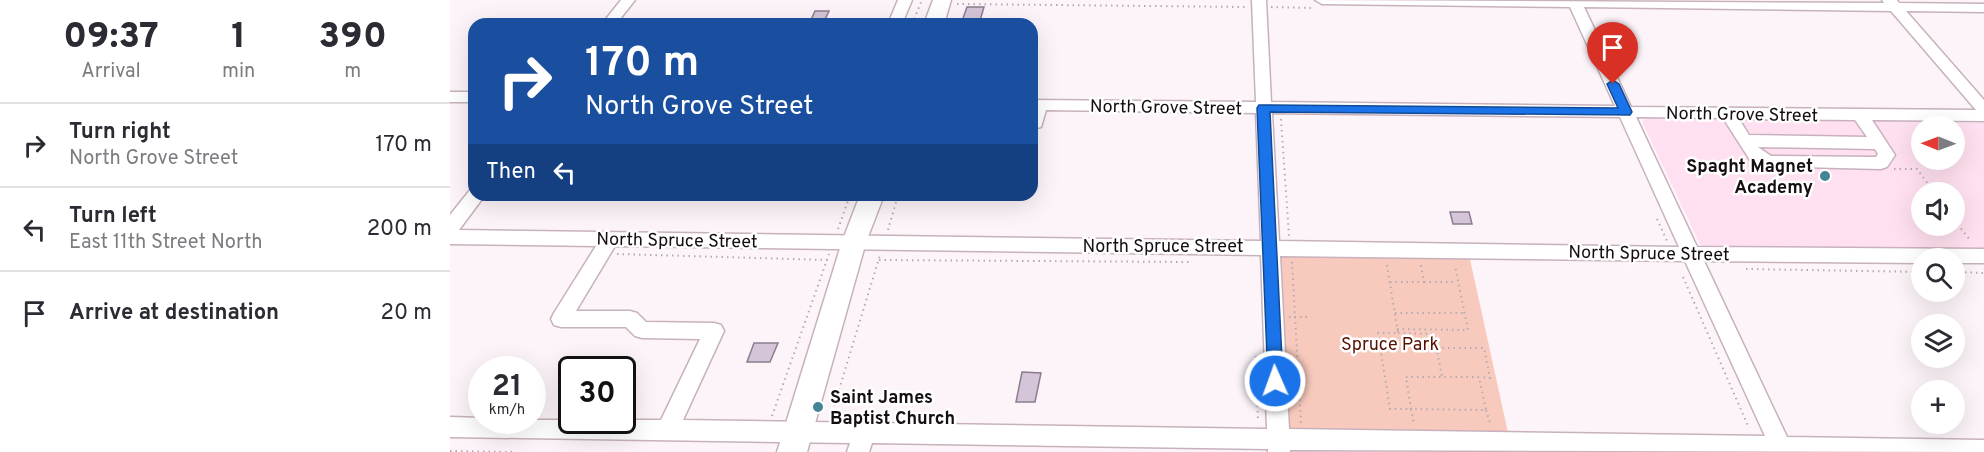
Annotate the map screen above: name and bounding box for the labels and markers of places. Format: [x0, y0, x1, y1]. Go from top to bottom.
pin [1587, 22, 1638, 84]
place label: Spaght Magnet Academy [1686, 156, 1813, 200]
marker: Spaght Magnet Academy [1818, 169, 1832, 183]
place label: Saint James Baptist Church [830, 387, 955, 431]
marker: Saint James Baptist Church [811, 400, 825, 414]

